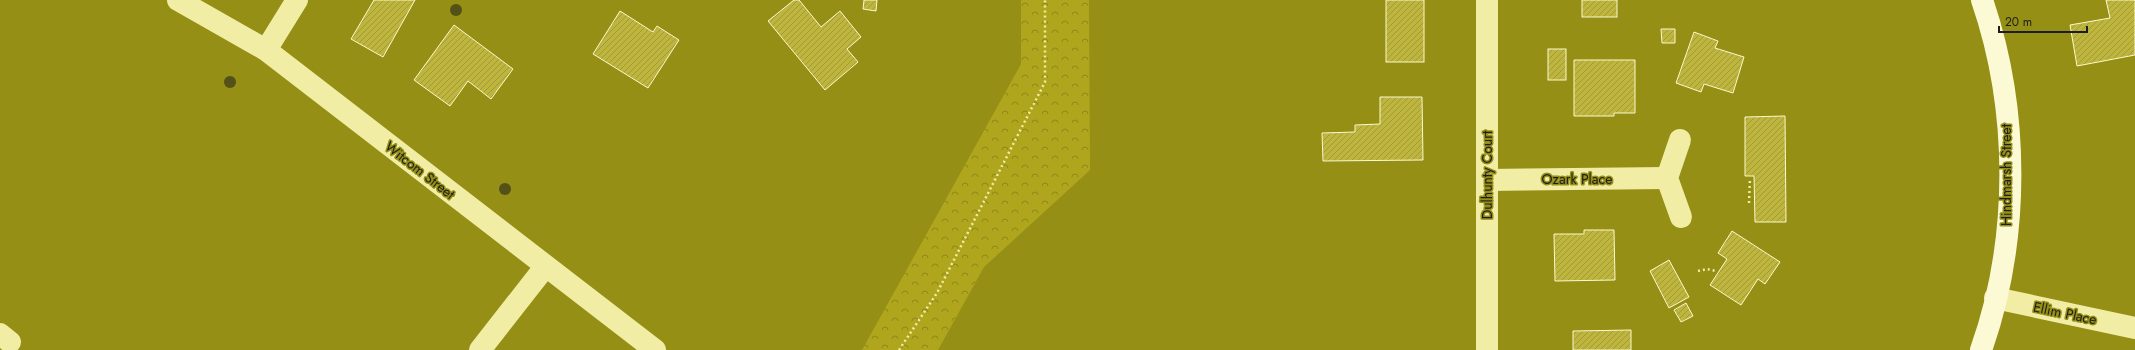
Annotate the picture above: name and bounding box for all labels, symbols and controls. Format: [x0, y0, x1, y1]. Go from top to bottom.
scale bar [1999, 8, 2087, 34]
text: 20 m [2005, 13, 2032, 31]
street label: Hindmarsh Street [1996, 123, 2016, 226]
street label: Dulhunty Court [1477, 130, 1497, 219]
street label: Witcom Street [381, 136, 460, 204]
street label: Ozark Place [1542, 169, 1612, 189]
street label: Ellim Place [2031, 297, 2099, 329]

